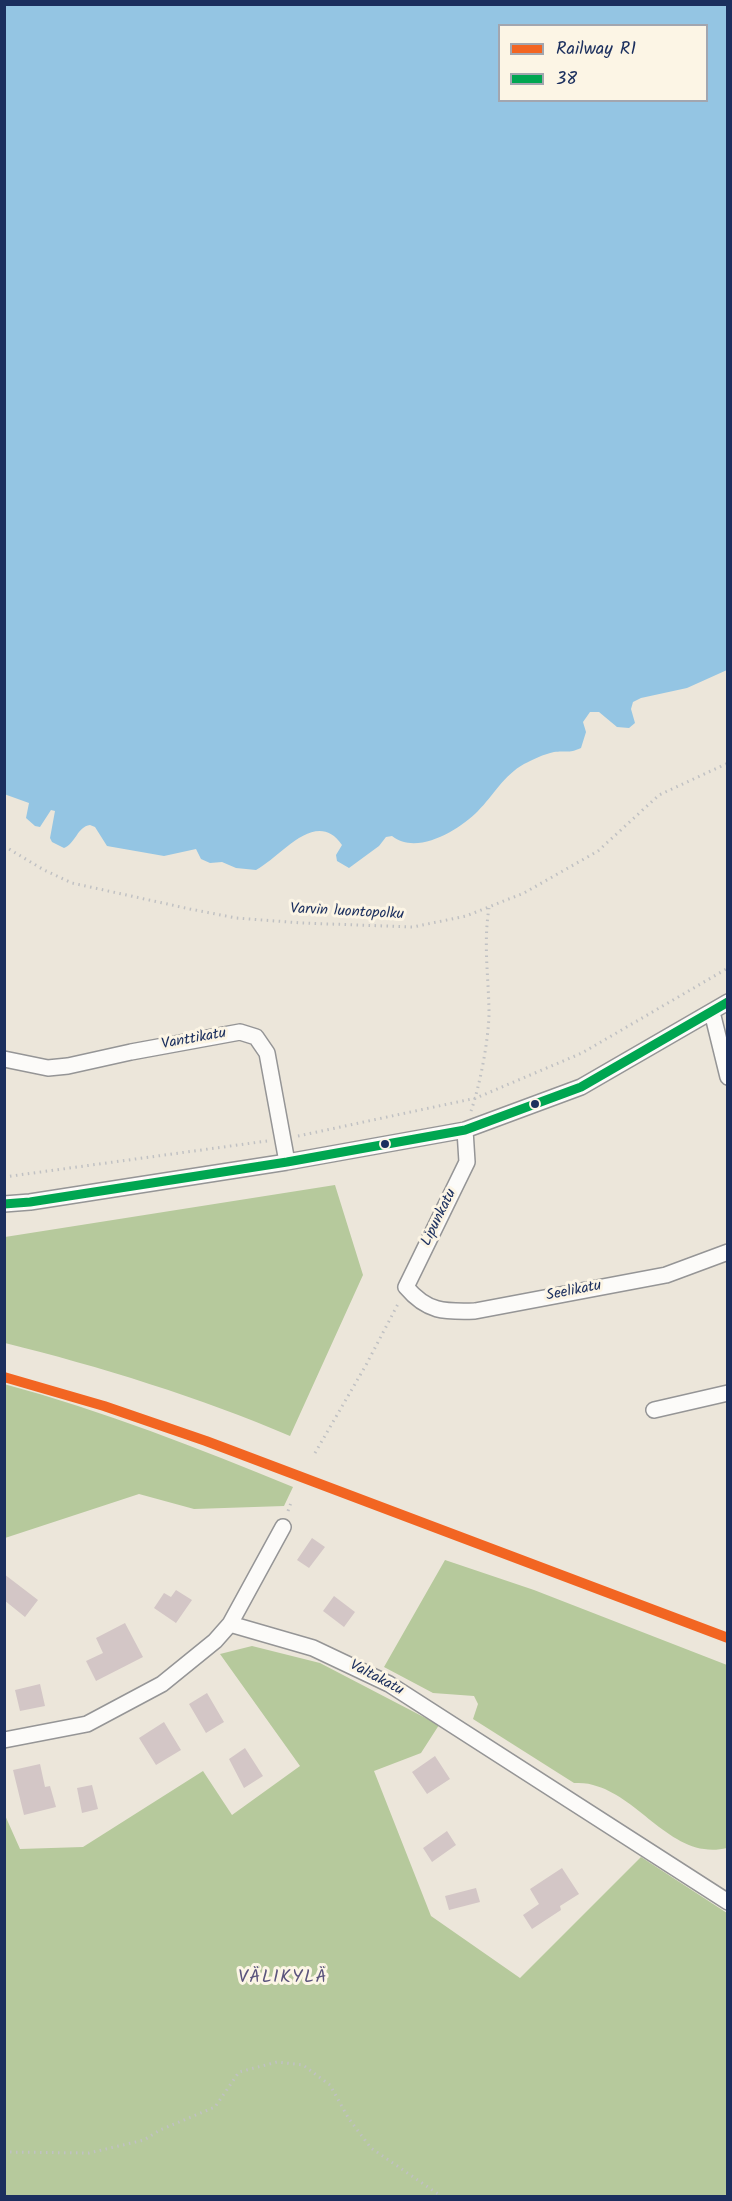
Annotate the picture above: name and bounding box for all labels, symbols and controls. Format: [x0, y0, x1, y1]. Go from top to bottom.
legend [498, 24, 708, 102]
text: Railway R1 [556, 35, 636, 64]
text: 38 [556, 65, 577, 94]
street label: Varvin luontopolku [290, 901, 404, 925]
street label: Vanttikatu [160, 1025, 228, 1055]
unlabelled marker [529, 1098, 541, 1110]
unlabelled marker [379, 1138, 391, 1150]
street label: Lipunkatu [418, 1187, 462, 1249]
street label: Seelikatu [545, 1278, 603, 1306]
street label: Valtakatu [346, 1657, 406, 1701]
district label: VÄLIKYLÄ [238, 1968, 328, 1990]

